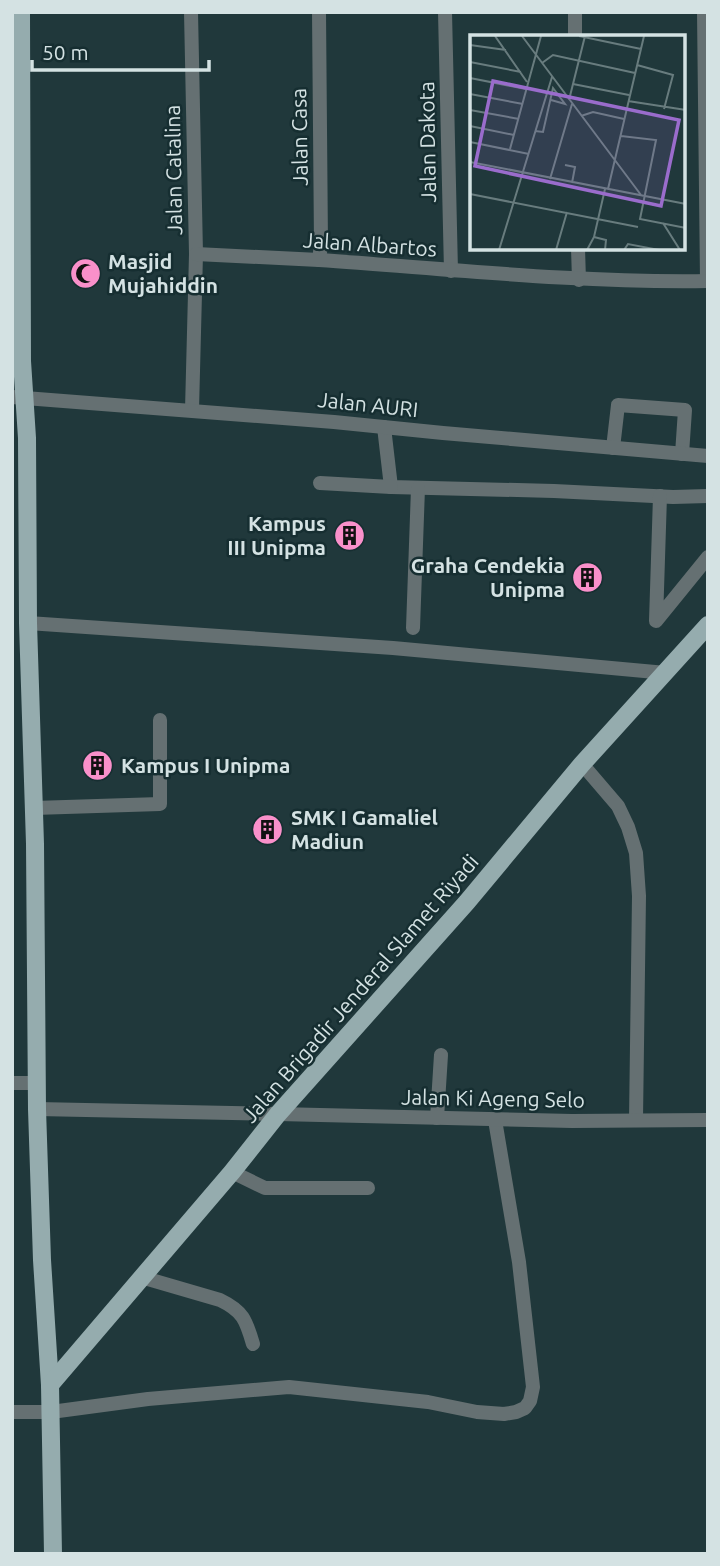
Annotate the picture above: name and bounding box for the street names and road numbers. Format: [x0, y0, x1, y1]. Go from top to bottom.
street label: Jalan Dakota [414, 81, 440, 203]
street label: Jalan Casa [286, 88, 312, 186]
street label: Jalan Catalina [160, 105, 186, 235]
street label: Jalan Albartos [302, 227, 438, 261]
street label: Jalan AURI [317, 387, 419, 421]
street label: Jalan Brigadir Jenderal Slamet Riyadi [237, 849, 483, 1127]
street label: Jalan Ki Ageng Selo [401, 1084, 585, 1112]

